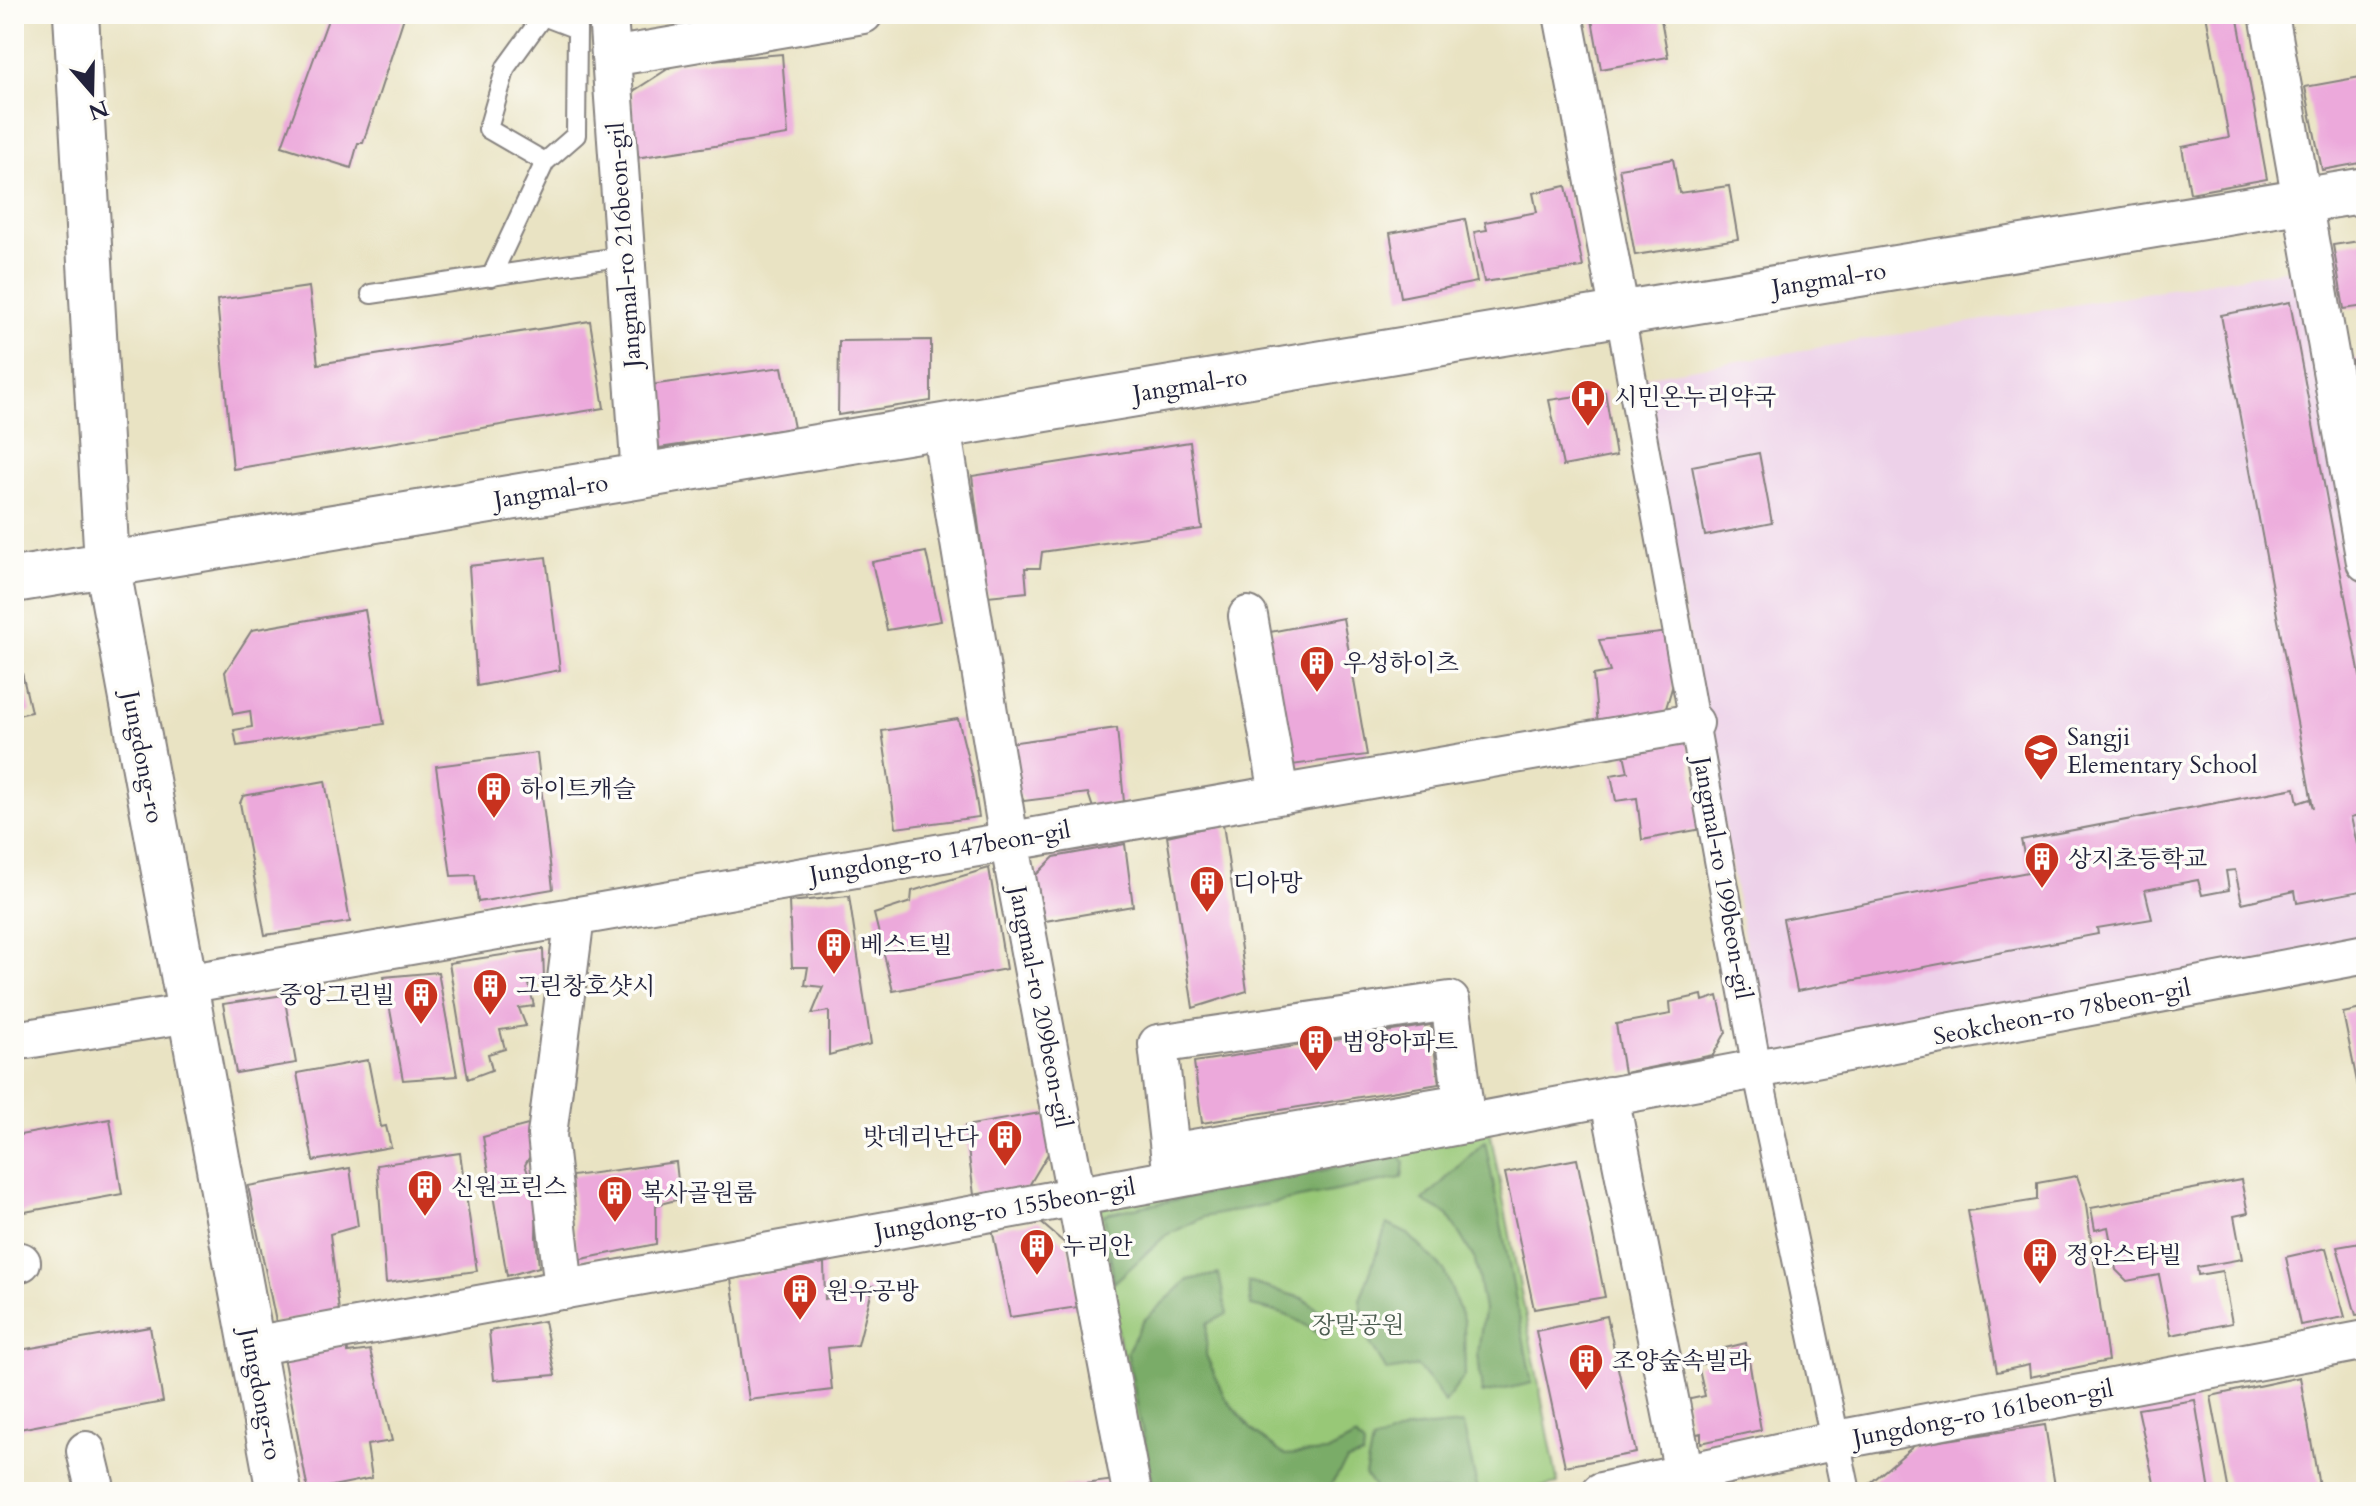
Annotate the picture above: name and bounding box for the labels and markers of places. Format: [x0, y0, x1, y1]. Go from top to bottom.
hospital icon: 시민온누리약국 [1569, 378, 1607, 428]
place label: 시민온누리약국 [1614, 381, 1776, 414]
building icon: 우성하이츠 [1298, 644, 1336, 694]
place label: 우성하이츠 [1343, 647, 1459, 680]
place label: Sangji Elementary School [2067, 721, 2258, 782]
school or university icon: Sangji Elementary School [2022, 732, 2060, 782]
building icon: 하이트캐슬 [475, 770, 513, 820]
place label: 하이트캐슬 [520, 773, 636, 806]
building icon: 상지초등학교 [2023, 840, 2061, 890]
place label: 상지초등학교 [2068, 843, 2207, 876]
building icon: 디아망 [1188, 864, 1226, 914]
place label: 디아망 [1233, 867, 1303, 900]
building icon: 베스트빌 [815, 926, 853, 976]
place label: 베스트빌 [860, 929, 953, 962]
building icon: 그린창호샷시 [471, 967, 509, 1017]
place label: 그린창호샷시 [516, 970, 655, 1003]
building icon: 중앙그린빌 [402, 976, 440, 1026]
place label: 중앙그린빌 [279, 979, 395, 1012]
building icon: 범양아파트 [1297, 1023, 1335, 1073]
place label: 범양아파트 [1342, 1026, 1458, 1059]
building icon: 밧데리난다 [986, 1118, 1024, 1168]
place label: 밧데리난다 [863, 1121, 980, 1154]
building icon: 신원프린스 [406, 1168, 444, 1218]
place label: 신원프린스 [451, 1171, 567, 1204]
building icon: 복사골원룸 [596, 1174, 634, 1224]
place label: 복사골원룸 [641, 1177, 757, 1210]
building icon: 누리안 [1018, 1227, 1056, 1277]
place label: 누리안 [1063, 1230, 1133, 1263]
building icon: 정안스타빌 [2021, 1236, 2059, 1286]
place label: 정안스타빌 [2066, 1239, 2182, 1272]
building icon: 원우공방 [781, 1272, 819, 1322]
place label: 원우공방 [826, 1275, 920, 1308]
building icon: 조양숲속빌라 [1567, 1342, 1605, 1392]
place label: 조양숲속빌라 [1612, 1345, 1752, 1378]

